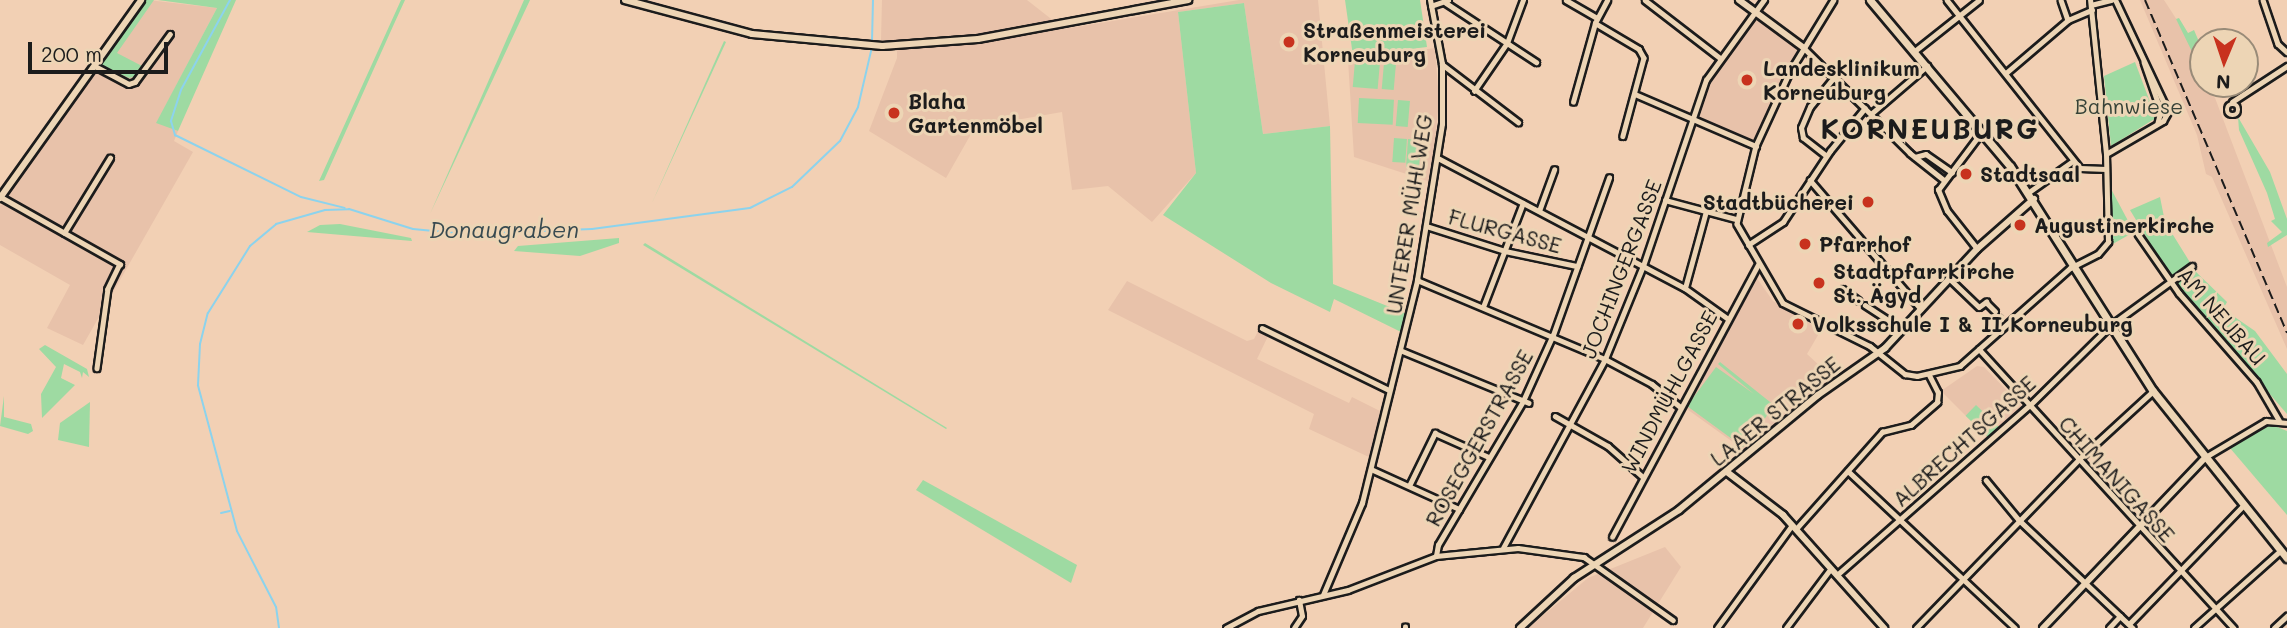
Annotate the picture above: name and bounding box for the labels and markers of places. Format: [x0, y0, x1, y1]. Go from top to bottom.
place label: Straßenmeisterei Korneuburg [1303, 17, 1486, 67]
marker: Straßenmeisterei Korneuburg [1281, 34, 1297, 50]
place label: Landesklinikum Korneuburg [1763, 55, 1920, 105]
marker: Landesklinikum Korneuburg [1737, 70, 1757, 90]
place label: Blaha Gartenmöbel [908, 88, 1043, 138]
marker: Blaha Gartenmöbel [886, 105, 902, 121]
place label: Stadtsaal [1980, 161, 2080, 187]
marker: Stadtsaal [1958, 166, 1974, 182]
place label: Stadtbücherei [1703, 189, 1854, 215]
marker: Stadtbücherei [1860, 194, 1876, 210]
place label: Augustinerkirche [2034, 212, 2214, 238]
marker: Augustinerkirche [2012, 217, 2028, 233]
place label: Pfarrhof [1819, 231, 1911, 257]
marker: Pfarrhof [1797, 236, 1813, 252]
place label: Stadtpfarrkirche St. Ägyd [1833, 258, 2015, 308]
marker: Stadtpfarrkirche St. Ägyd [1811, 275, 1827, 291]
place label: Volksschule I & II Korneuburg [1812, 311, 2133, 337]
marker: Volksschule I & II Korneuburg [1790, 316, 1806, 332]

